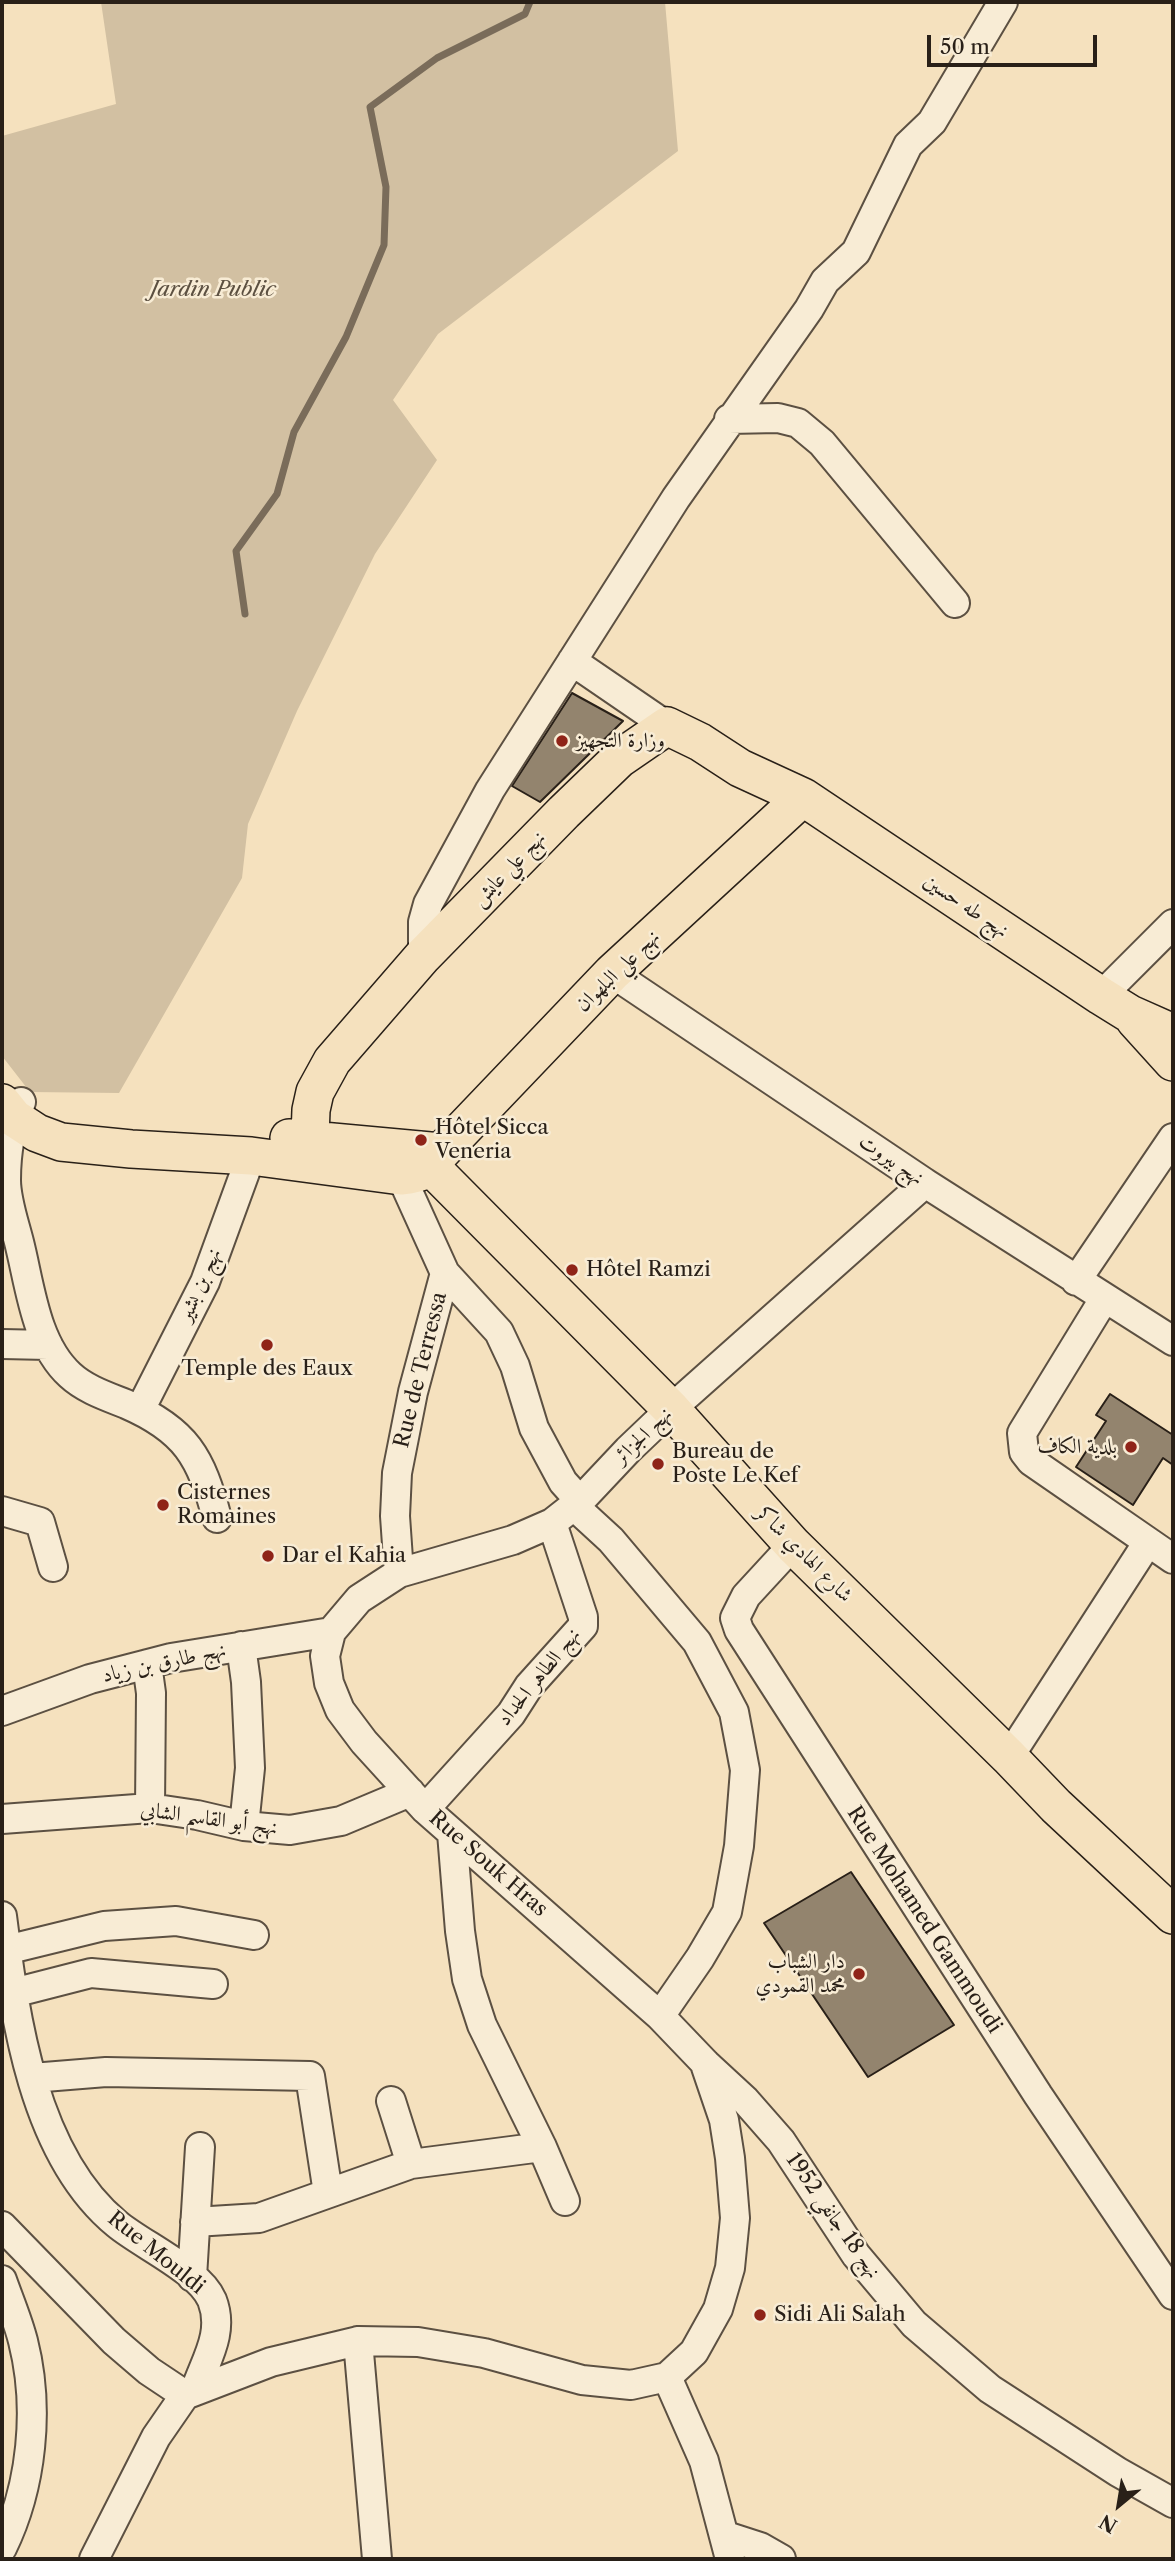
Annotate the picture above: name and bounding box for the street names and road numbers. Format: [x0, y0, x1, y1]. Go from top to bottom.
street label: نهج علي عايش [467, 826, 551, 912]
street label: نهج طه حسين [919, 868, 1013, 944]
street label: نهج علي البلهوان [571, 925, 665, 1017]
street label: نهج بيروت [853, 1129, 929, 1191]
street label: نهج بن بشير [173, 1244, 227, 1326]
street label: Rue de Terressa [389, 1289, 453, 1451]
street label: نهج الجزائر [608, 1402, 678, 1470]
street label: شارع الهادي شاكر [750, 1500, 858, 1608]
street label: نهج الطاهر الحداد [492, 1623, 586, 1731]
street label: نهج طارق بن زياد [100, 1638, 228, 1688]
street label: نهج أبو القاسم الشابي [139, 1797, 279, 1841]
street label: Rue Mohamed Gammoudi [841, 1802, 1007, 2038]
street label: Rue Souk Hras [424, 1806, 552, 1922]
street label: نهج 18 جانفي 1952 [780, 2148, 886, 2284]
street label: Rue Mouldi [102, 2206, 210, 2300]

